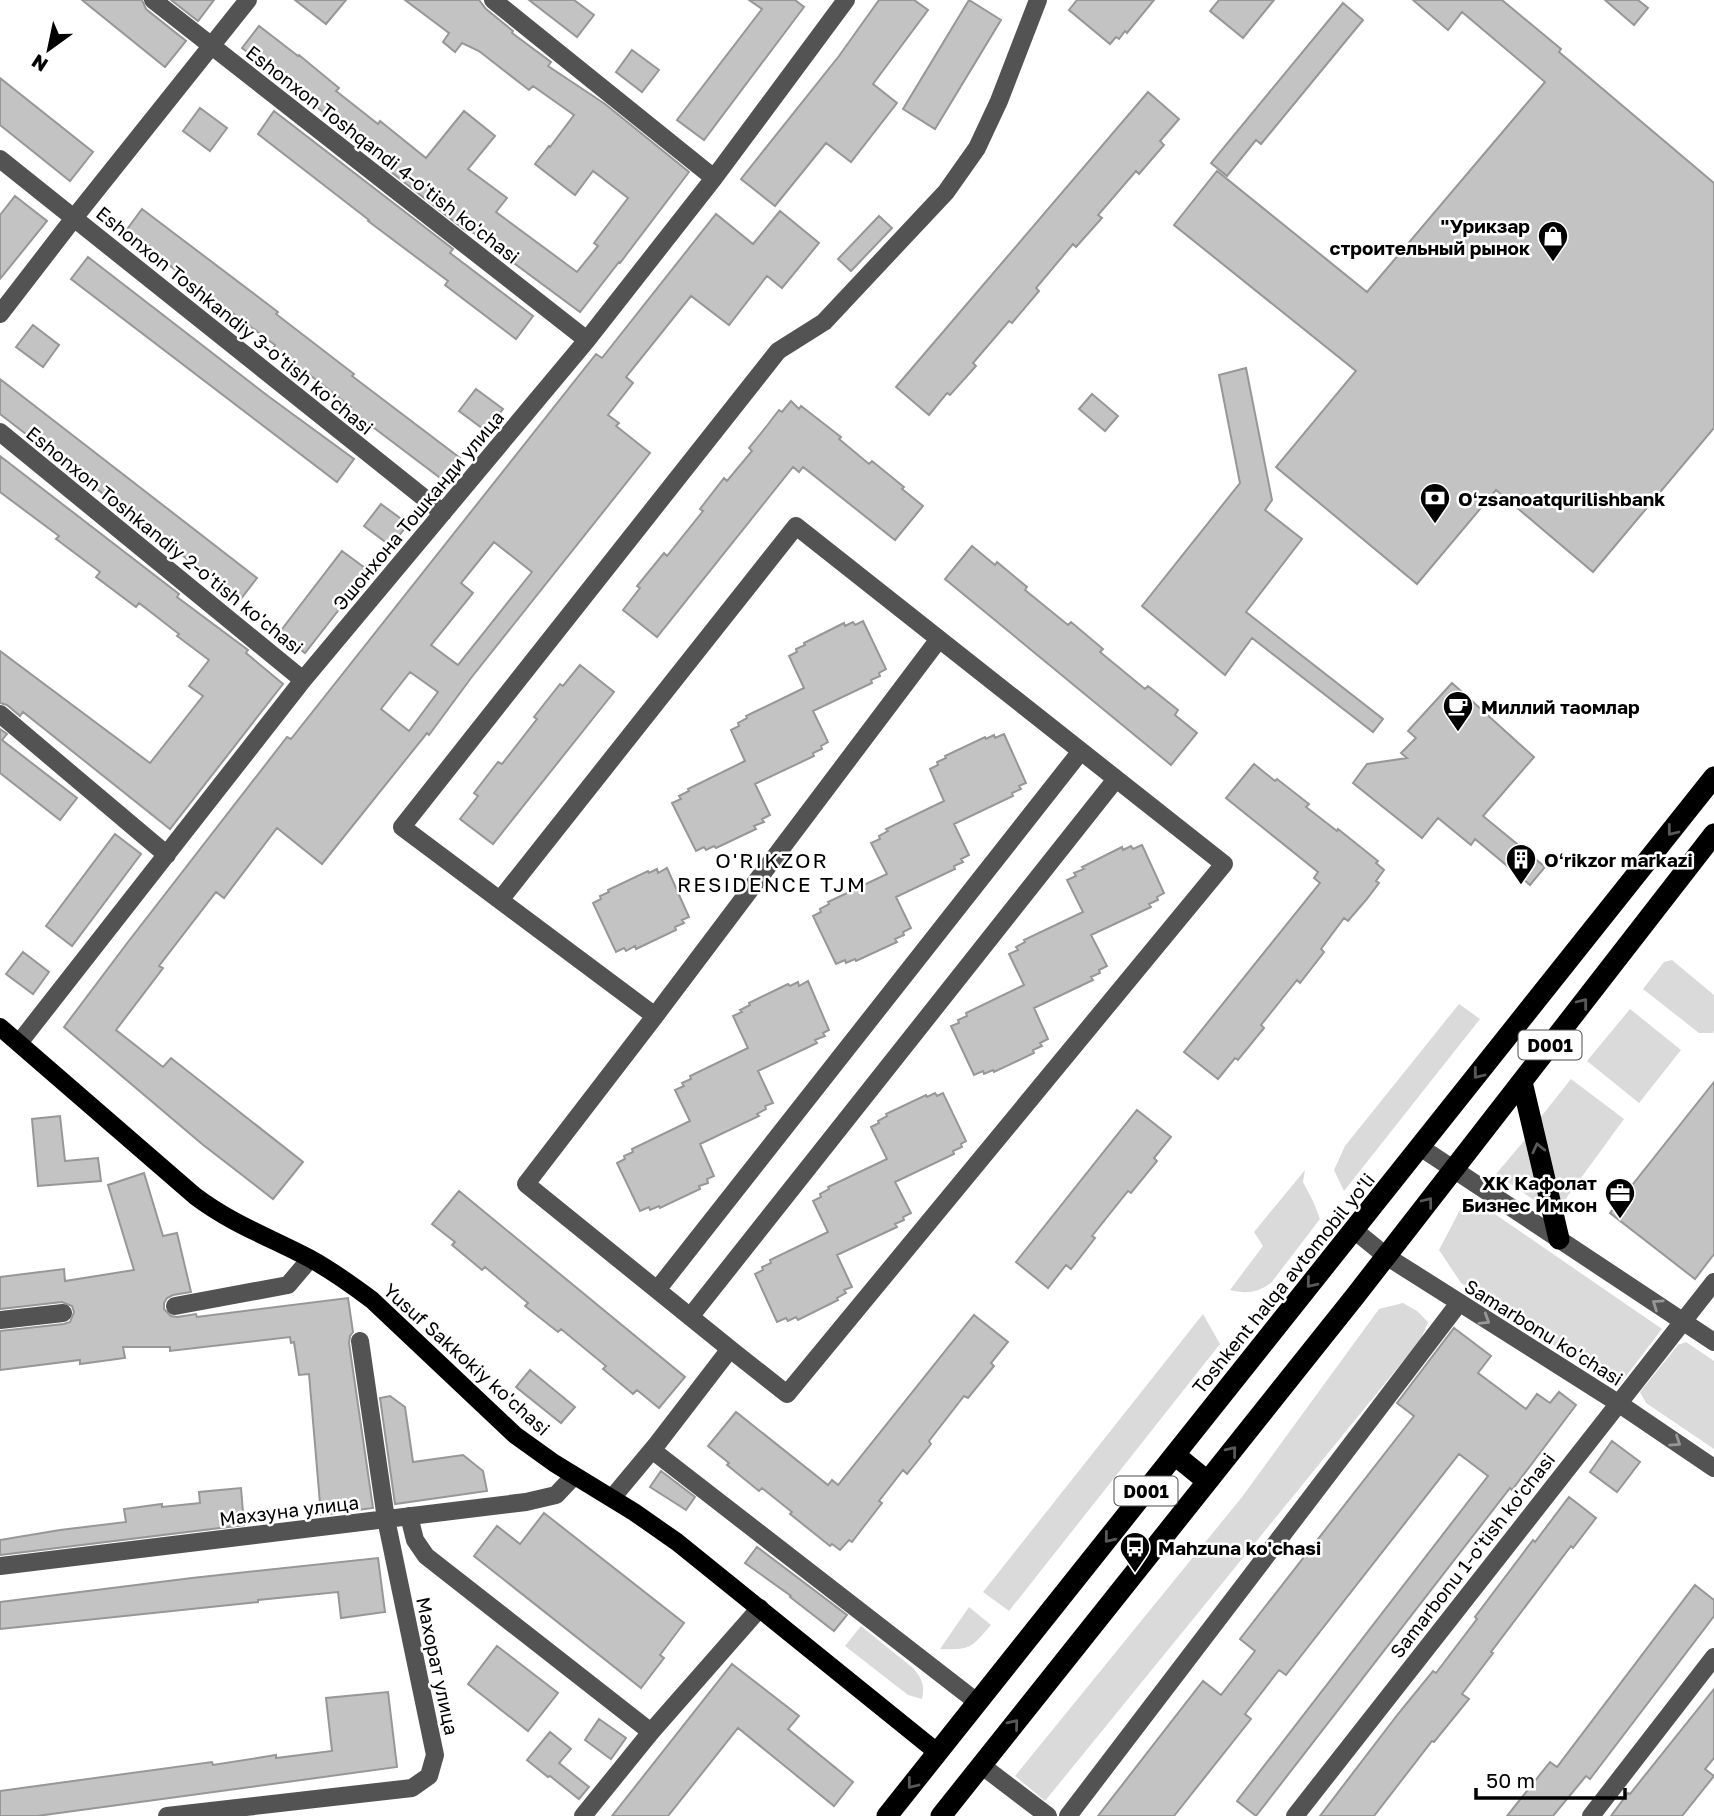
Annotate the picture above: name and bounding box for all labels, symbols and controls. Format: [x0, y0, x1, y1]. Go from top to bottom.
north arrow [14, 14, 84, 84]
street label: Eshonxon Toshqandi 4-o'tish ko'chasi [242, 40, 524, 268]
text: N [27, 50, 52, 77]
street label: Eshonxon Toshkandiy 3-o'tish ko'chasi [92, 201, 378, 439]
place label: "Урикзар строительный рынок [1330, 214, 1530, 259]
shop icon: "Урикзар строительный рынок [1536, 219, 1570, 263]
street label: Эшонхона Тошканди улица [328, 406, 508, 614]
street label: Eshonxon Toshkandiy 2-o'tish ko'chasi [22, 421, 308, 659]
bank icon: Oʻzsanoatqurilishbank [1418, 481, 1452, 525]
place label: Oʻzsanoatqurilishbank [1458, 487, 1665, 510]
cafe icon: Миллий таомлар [1441, 689, 1475, 733]
place label: Миллий таомлар [1481, 695, 1640, 718]
one-way arrow [1667, 823, 1680, 835]
building icon: Oʻrikzor markazi [1504, 842, 1538, 886]
district label: O'RIKZOR RESIDENCE TJM [677, 847, 867, 897]
place label: Oʻrikzor markazi [1544, 848, 1693, 871]
one-way arrow [1574, 999, 1587, 1011]
road number: D001 [1518, 1030, 1582, 1060]
one-way arrow [1474, 1067, 1487, 1079]
one-way arrow [1532, 1142, 1546, 1154]
street label: Toshkent halqa avtomobil yo'li [1187, 1168, 1379, 1398]
place label: ХК Кафолат Бизнес Имкон [1462, 1171, 1597, 1216]
office icon: ХК Кафолат Бизнес Имкон [1603, 1176, 1637, 1220]
one-way arrow [1420, 1198, 1433, 1210]
street label: Samarbonu ko'chasi [1461, 1274, 1627, 1390]
one-way arrow [1307, 1276, 1320, 1288]
street label: Yusuf Sakkokiy ko'chasi [379, 1278, 555, 1440]
one-way arrow [1652, 1300, 1665, 1313]
one-way arrow [1477, 1311, 1490, 1324]
one-way arrow [1668, 1434, 1681, 1447]
one-way arrow [1223, 1446, 1236, 1458]
street label: Samarbonu 1-o'tish ko'chasi [1385, 1448, 1559, 1662]
road number: D001 [1114, 1476, 1178, 1506]
street label: Махзуна улица [218, 1490, 360, 1530]
one-way arrow [1104, 1530, 1117, 1543]
bus stop icon: Mahzuna ko'chasi [1118, 1530, 1152, 1574]
place label: Mahzuna ko'chasi [1158, 1536, 1321, 1559]
street label: Махорат улица [412, 1595, 464, 1737]
one-way arrow [1006, 1720, 1018, 1733]
scale bar [1476, 1756, 1625, 1800]
text: 50 m [1486, 1767, 1535, 1793]
one-way arrow [908, 1775, 920, 1788]

